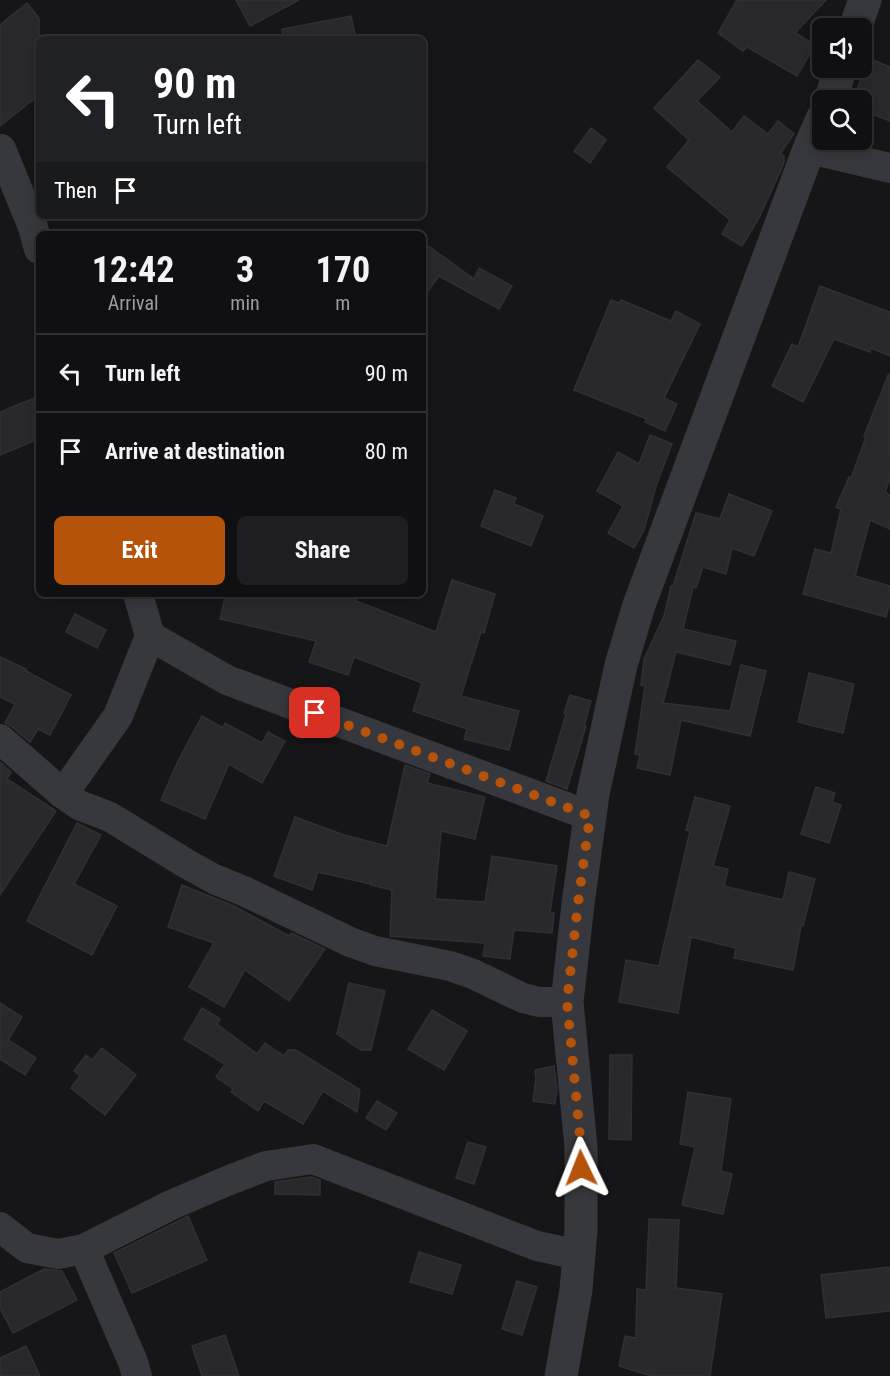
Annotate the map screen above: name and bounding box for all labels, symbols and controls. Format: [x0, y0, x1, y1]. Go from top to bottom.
map controls [812, 18, 872, 150]
button: sound [812, 18, 872, 78]
text: 90 m [153, 59, 236, 108]
icon: left [54, 60, 132, 138]
button: search [812, 90, 872, 150]
text: Turn left [153, 109, 242, 141]
icon: arrive [109, 174, 142, 207]
text: Then [54, 178, 97, 203]
text: 12:42 [92, 249, 174, 291]
text: 3 [236, 249, 254, 291]
text: 170 [316, 249, 370, 291]
text: Arrival [108, 291, 159, 315]
text: min [230, 291, 260, 315]
text: m [335, 291, 350, 315]
icon: left [54, 357, 87, 390]
text: Turn left [105, 361, 180, 386]
text: 90 m [365, 361, 408, 386]
icon: arrive [54, 435, 87, 468]
text: Arrive at destination [105, 439, 285, 464]
text: 80 m [365, 439, 408, 464]
button: Exit [54, 516, 225, 585]
button: Share [237, 516, 408, 585]
pin [289, 687, 340, 738]
icon: arrive [298, 696, 331, 729]
position arrow [549, 1136, 613, 1200]

